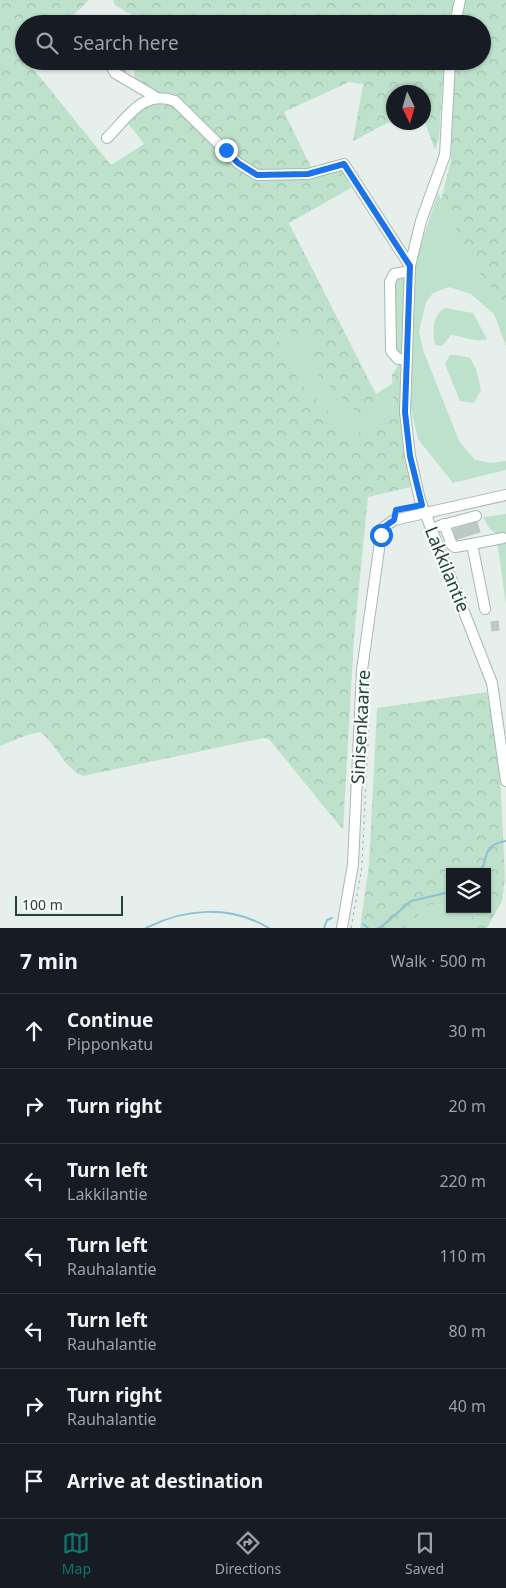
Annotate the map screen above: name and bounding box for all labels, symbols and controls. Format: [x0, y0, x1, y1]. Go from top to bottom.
search box [15, 15, 491, 70]
icon: search [33, 29, 61, 57]
text: Search here [73, 30, 179, 56]
north arrow [386, 85, 431, 130]
route end [215, 139, 238, 162]
street label: Lakkilantie [420, 523, 476, 615]
route start [370, 524, 393, 547]
street label: Sinisenkaarre [345, 669, 375, 785]
map controls [446, 868, 491, 913]
button: layers [446, 868, 491, 913]
scale bar [15, 893, 122, 916]
text: 100 m [22, 895, 63, 914]
text: 7 min [20, 947, 78, 975]
text: Walk · 500 m [391, 950, 486, 972]
text: Continue [67, 1007, 153, 1033]
icon: ahead [20, 1017, 48, 1045]
text: 30 m [449, 1020, 486, 1042]
text: Pipponkatu [67, 1033, 153, 1055]
icon: right [20, 1092, 48, 1120]
text: Turn right [67, 1093, 162, 1119]
text: 20 m [449, 1095, 486, 1117]
text: Turn left [67, 1157, 148, 1183]
icon: left [20, 1167, 48, 1195]
text: 220 m [439, 1170, 486, 1192]
text: Lakkilantie [67, 1183, 148, 1205]
text: Turn left [67, 1232, 148, 1258]
icon: left [20, 1242, 48, 1270]
text: 110 m [439, 1245, 486, 1267]
text: Rauhalantie [67, 1258, 157, 1280]
text: Turn left [67, 1307, 148, 1333]
icon: left [20, 1317, 48, 1345]
text: 80 m [449, 1320, 486, 1342]
text: Rauhalantie [67, 1333, 157, 1355]
text: Turn right [67, 1382, 162, 1408]
icon: right [20, 1392, 48, 1420]
text: 40 m [449, 1395, 486, 1417]
text: Rauhalantie [67, 1408, 157, 1430]
icon: arrive [20, 1467, 48, 1495]
text: Arrive at destination [67, 1468, 263, 1494]
tab: Map [62, 1529, 91, 1578]
tab: Directions [215, 1529, 281, 1578]
tab: Saved [405, 1529, 444, 1578]

